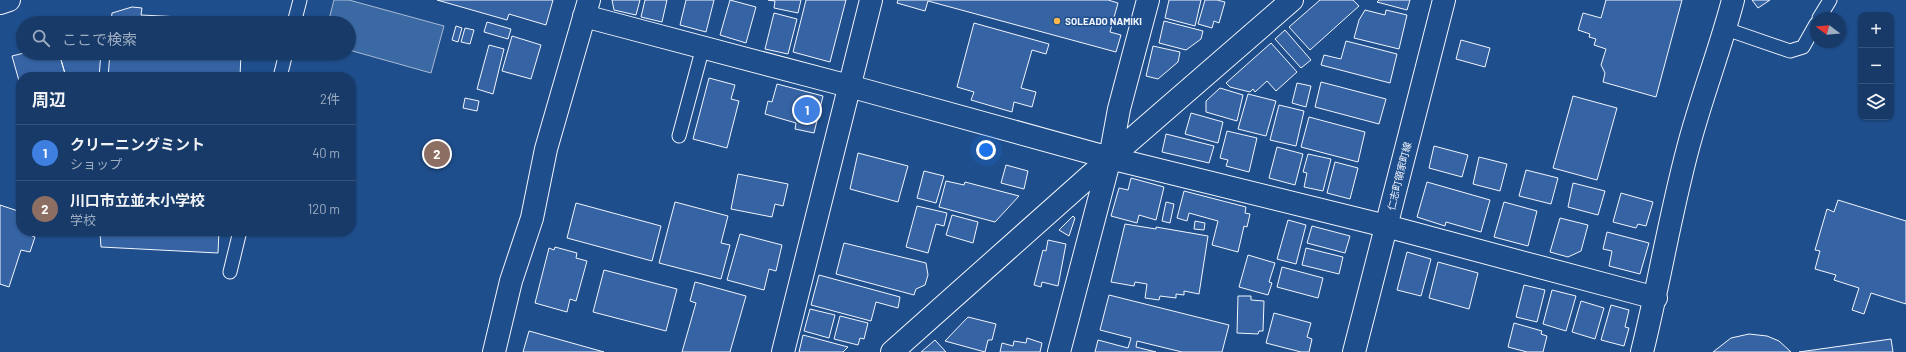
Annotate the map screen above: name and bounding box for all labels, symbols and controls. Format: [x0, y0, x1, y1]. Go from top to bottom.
north arrow [1810, 12, 1846, 48]
map controls [1858, 12, 1894, 120]
button: + [1858, 12, 1894, 48]
place label: SOLEADO NAMIKI [1065, 15, 1142, 27]
search box [16, 16, 356, 60]
marker: SOLEADO NAMIKI [1052, 16, 1062, 26]
icon: search [30, 27, 52, 49]
text: ここで検索 [62, 30, 137, 48]
button: − [1858, 48, 1894, 84]
button: layers [1858, 84, 1894, 120]
text: 周辺 [32, 89, 66, 109]
text: 2件 [320, 91, 340, 107]
pin: 1 [794, 95, 820, 125]
text: クリーニングミント [70, 135, 205, 153]
pin: 2 [424, 139, 450, 169]
your location [976, 140, 996, 160]
street label: 仁志町領家町線 [1385, 141, 1413, 211]
text: 1 [43, 145, 47, 161]
text: 40 m [312, 145, 340, 161]
text: ショップ [70, 156, 122, 172]
text: 川口市立並木小学校 [70, 191, 205, 209]
text: 2 [41, 201, 49, 217]
text: 120 m [308, 201, 340, 217]
text: 学校 [70, 212, 96, 228]

